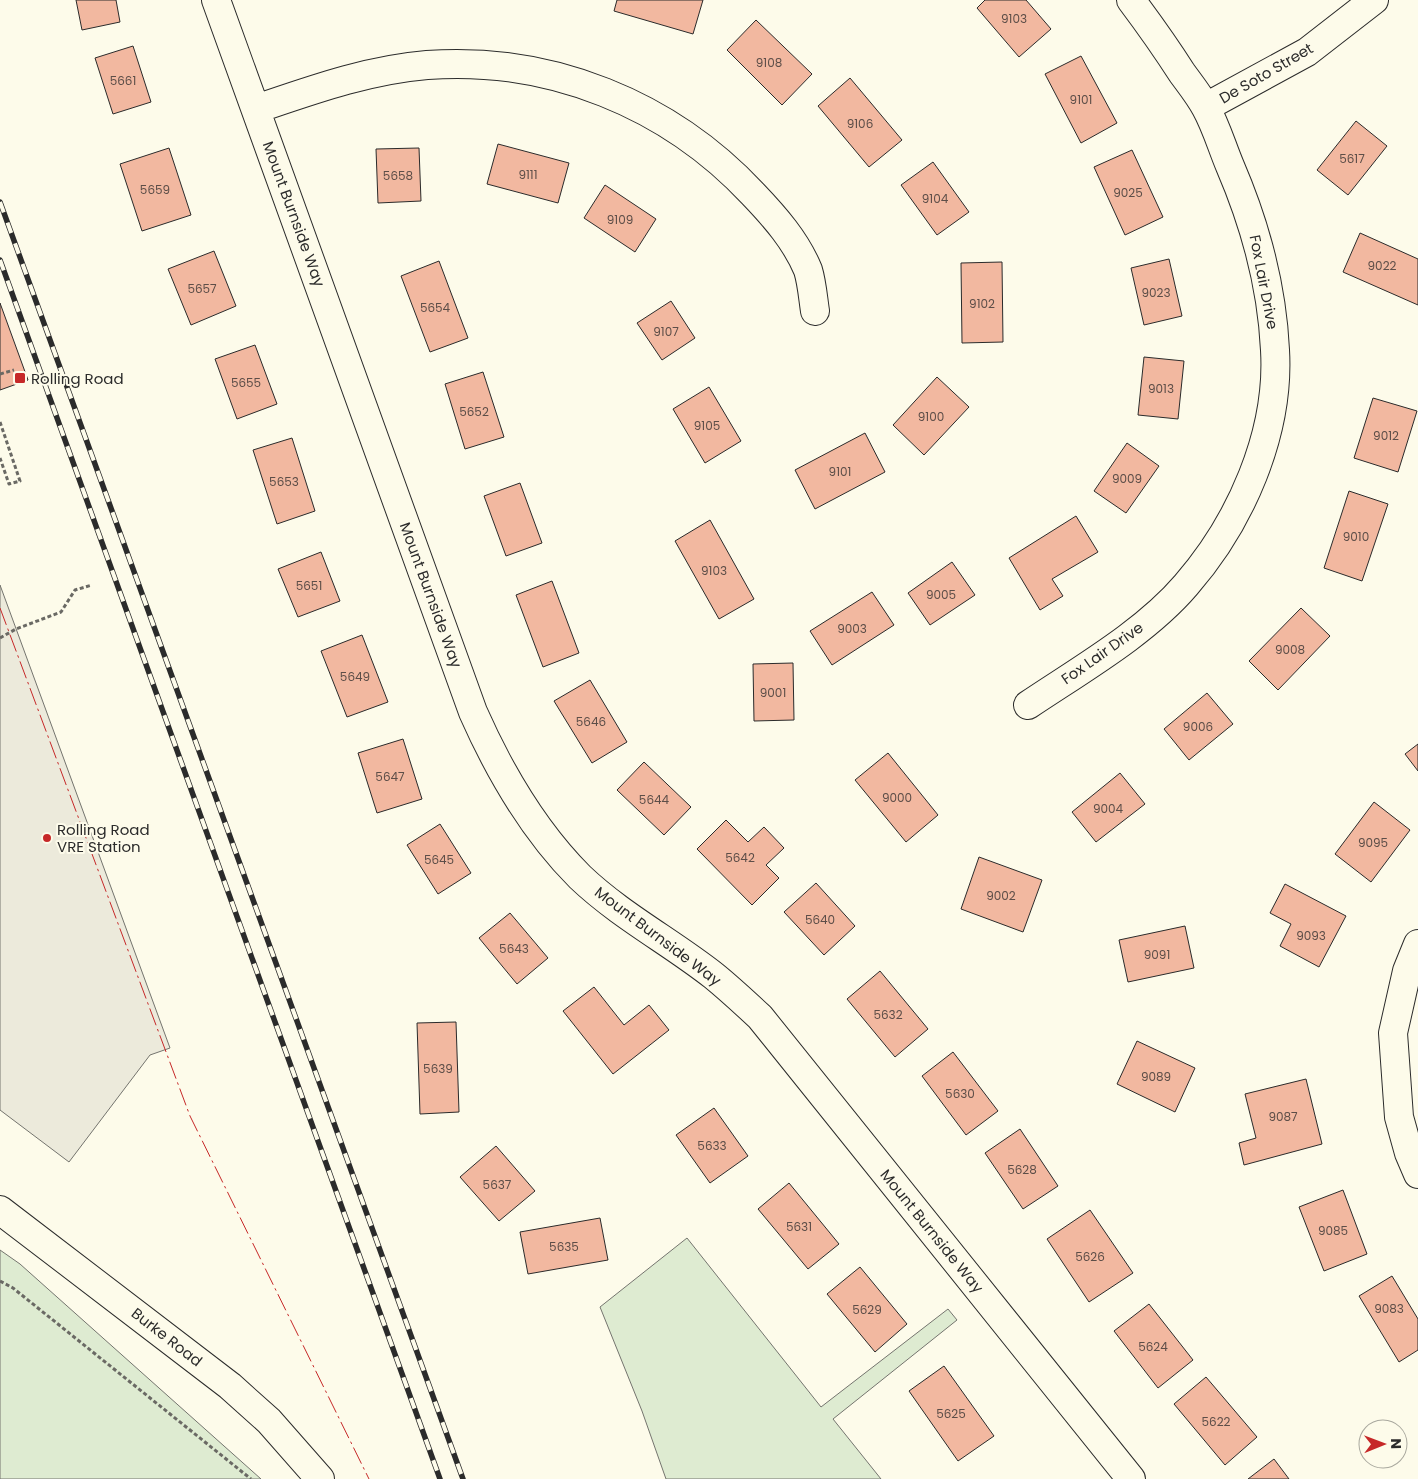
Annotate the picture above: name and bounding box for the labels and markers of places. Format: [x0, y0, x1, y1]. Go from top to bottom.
place label: Rolling Road [31, 368, 124, 389]
marker: Rolling Road [13, 371, 27, 385]
place label: Rolling Road VRE Station [57, 819, 150, 857]
marker: Rolling Road VRE Station [41, 832, 53, 844]

